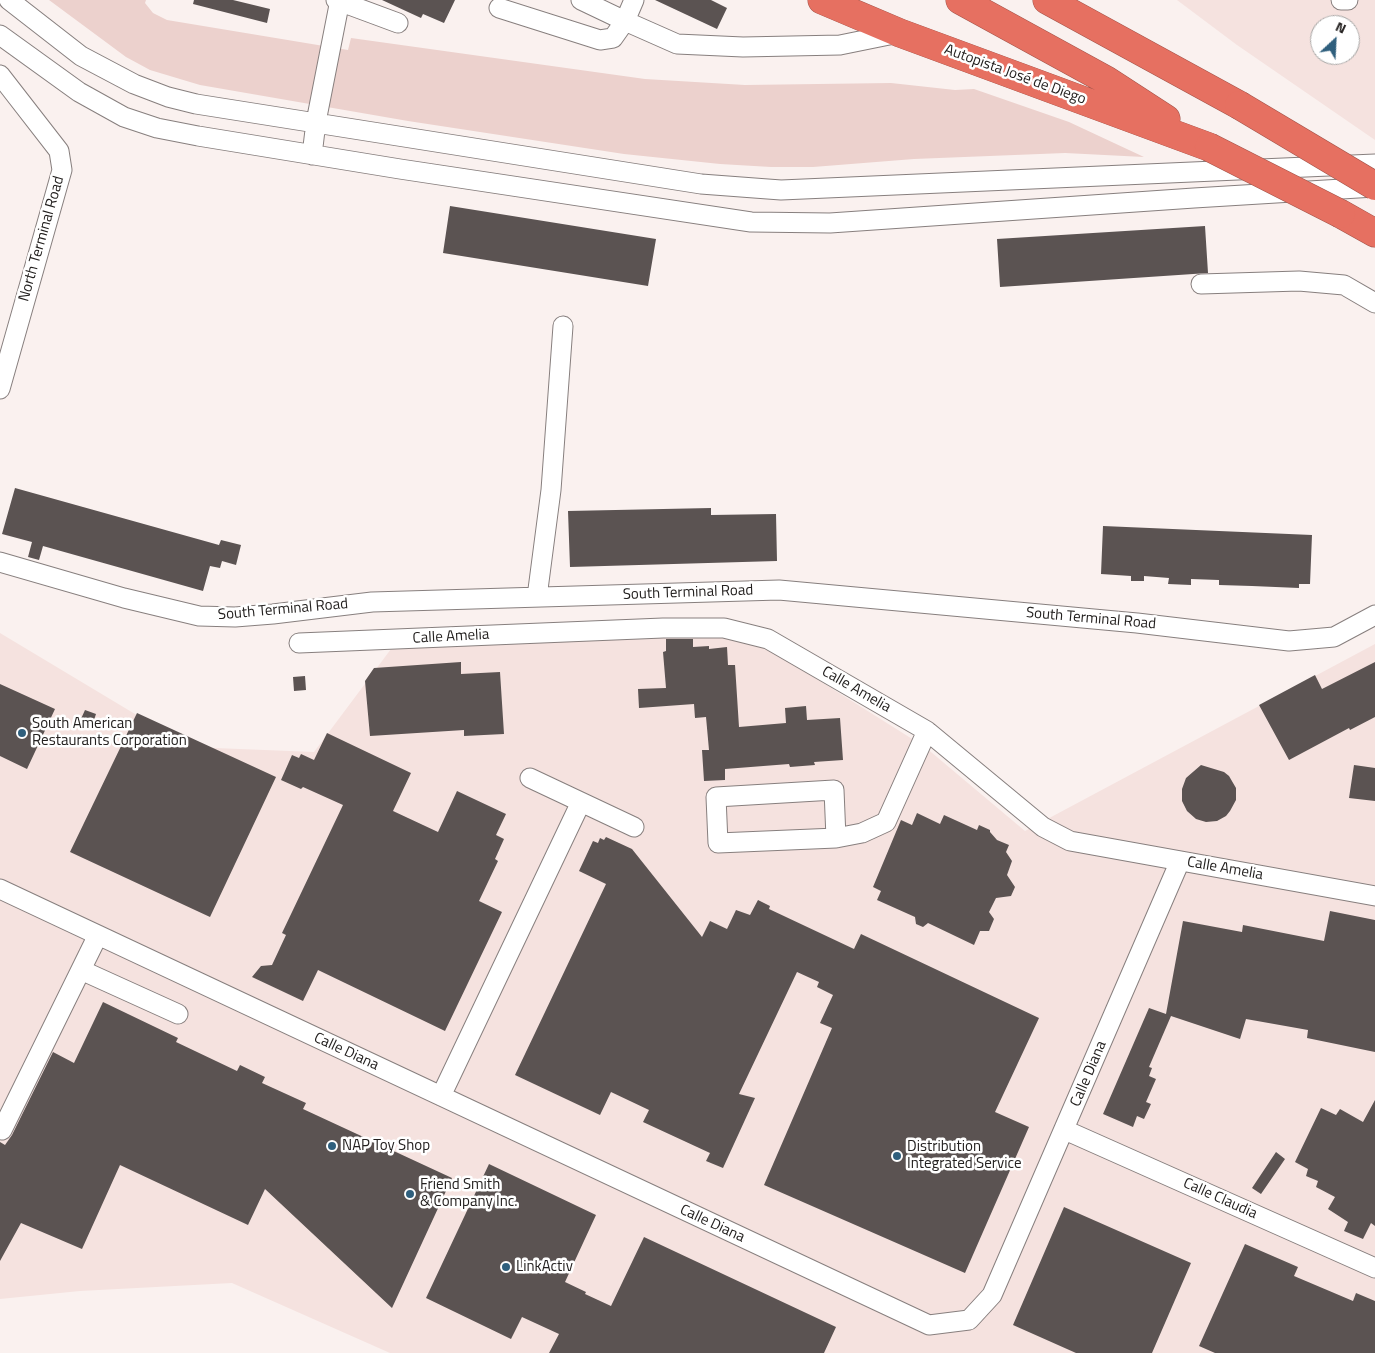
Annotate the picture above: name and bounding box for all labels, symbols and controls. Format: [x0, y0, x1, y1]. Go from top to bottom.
north arrow [1310, 15, 1360, 65]
text: N [1332, 15, 1350, 38]
street label: Autopista José de Diego [942, 41, 1088, 109]
street label: North Terminal Road [15, 174, 69, 304]
street label: South Terminal Road [622, 582, 754, 604]
street label: South Terminal Road [217, 595, 349, 625]
street label: South Terminal Road [1025, 604, 1157, 634]
street label: Calle Amelia [412, 626, 490, 648]
street label: Calle Amelia [818, 663, 894, 717]
place label: South American Restaurants Corporation [32, 715, 187, 750]
marker: South American Restaurants Corporation [16, 727, 28, 739]
street label: Calle Amelia [1186, 853, 1264, 885]
street label: Calle Diana [311, 1029, 381, 1075]
street label: Calle Diana [1067, 1038, 1111, 1110]
place label: NAP Toy Shop [342, 1137, 430, 1155]
place label: Distribution Integrated Service [907, 1138, 1021, 1173]
marker: NAP Toy Shop [326, 1140, 338, 1152]
marker: Distribution Integrated Service [891, 1150, 903, 1162]
street label: Calle Claudia [1180, 1175, 1260, 1223]
place label: Friend Smith & Company Inc. [420, 1176, 518, 1211]
marker: Friend Smith & Company Inc. [404, 1188, 416, 1200]
street label: Calle Diana [677, 1201, 747, 1247]
place label: LinkActiv [516, 1258, 573, 1276]
marker: LinkActiv [500, 1261, 512, 1273]

